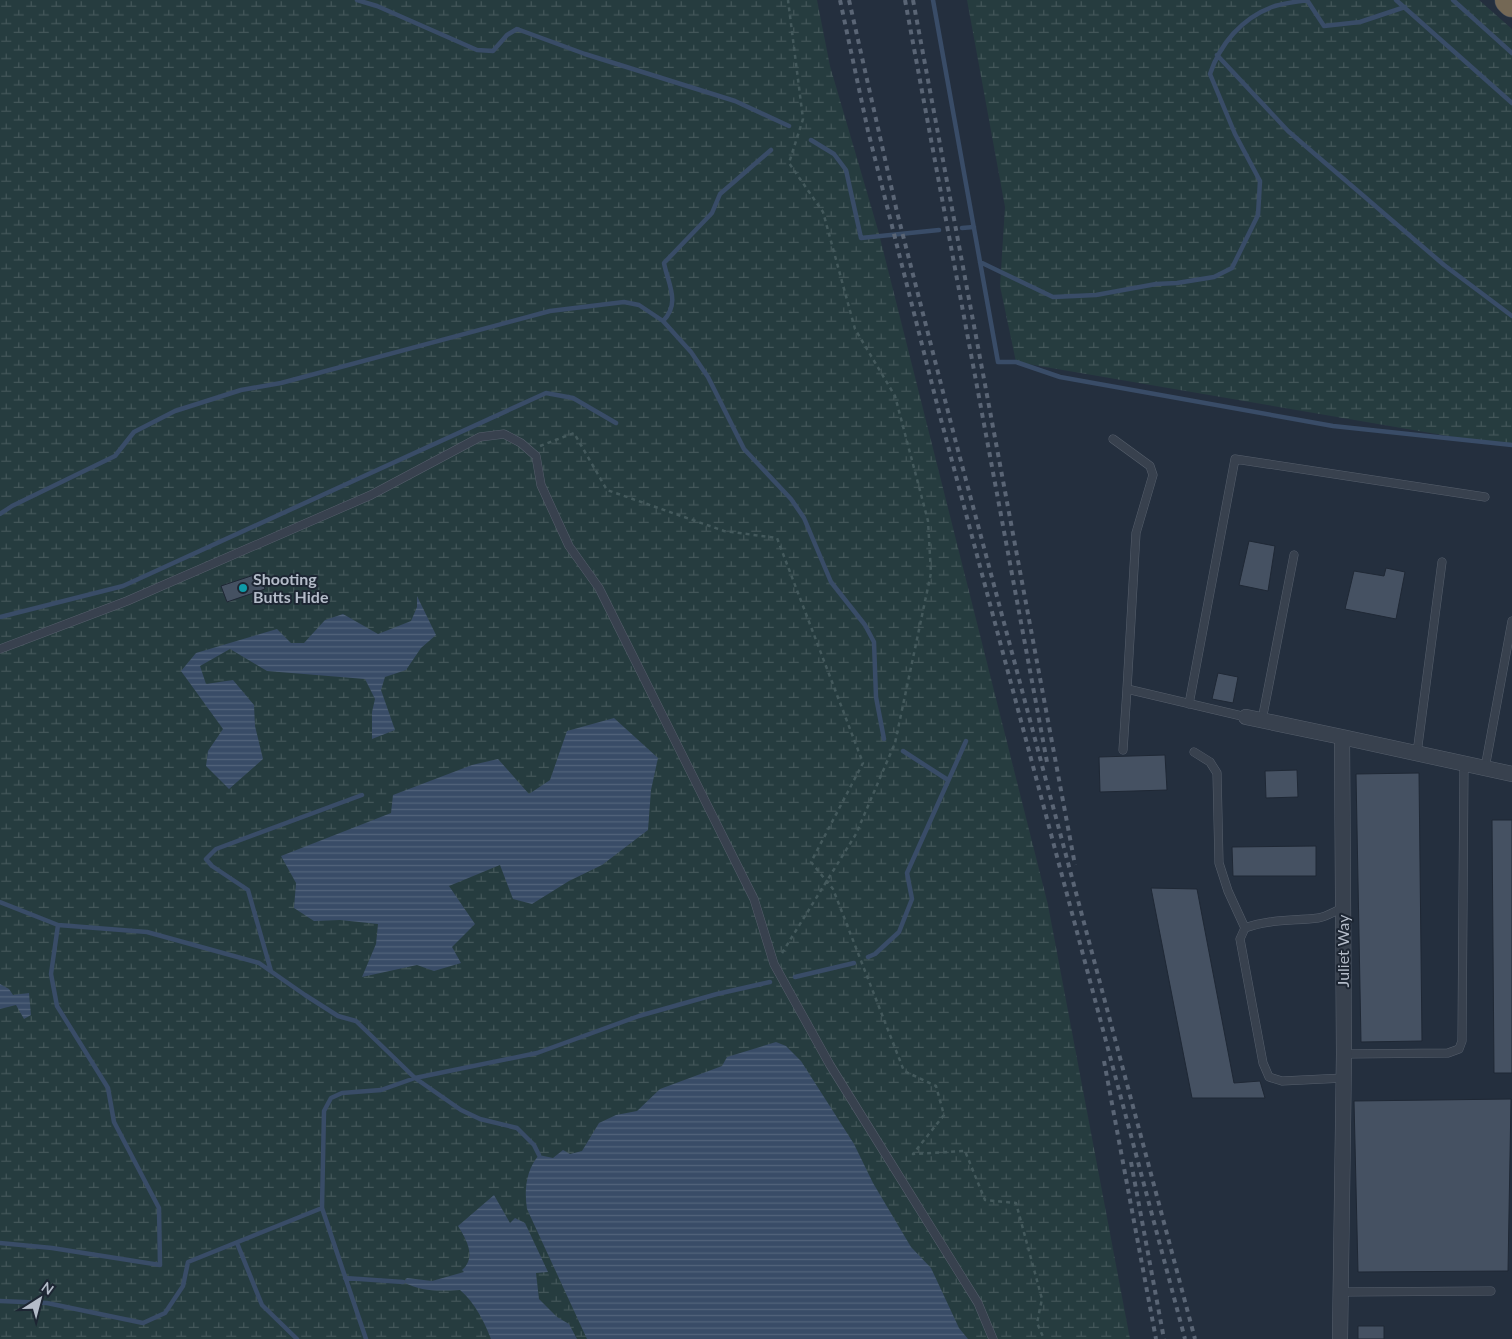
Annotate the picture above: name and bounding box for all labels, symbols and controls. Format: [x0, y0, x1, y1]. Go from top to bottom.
place label: Shooting Butts Hide [253, 569, 329, 606]
marker: Shooting Butts Hide [237, 582, 249, 594]
street label: Juliet Way [1333, 914, 1352, 987]
north arrow [15, 1274, 65, 1324]
text: N [39, 1278, 57, 1298]

